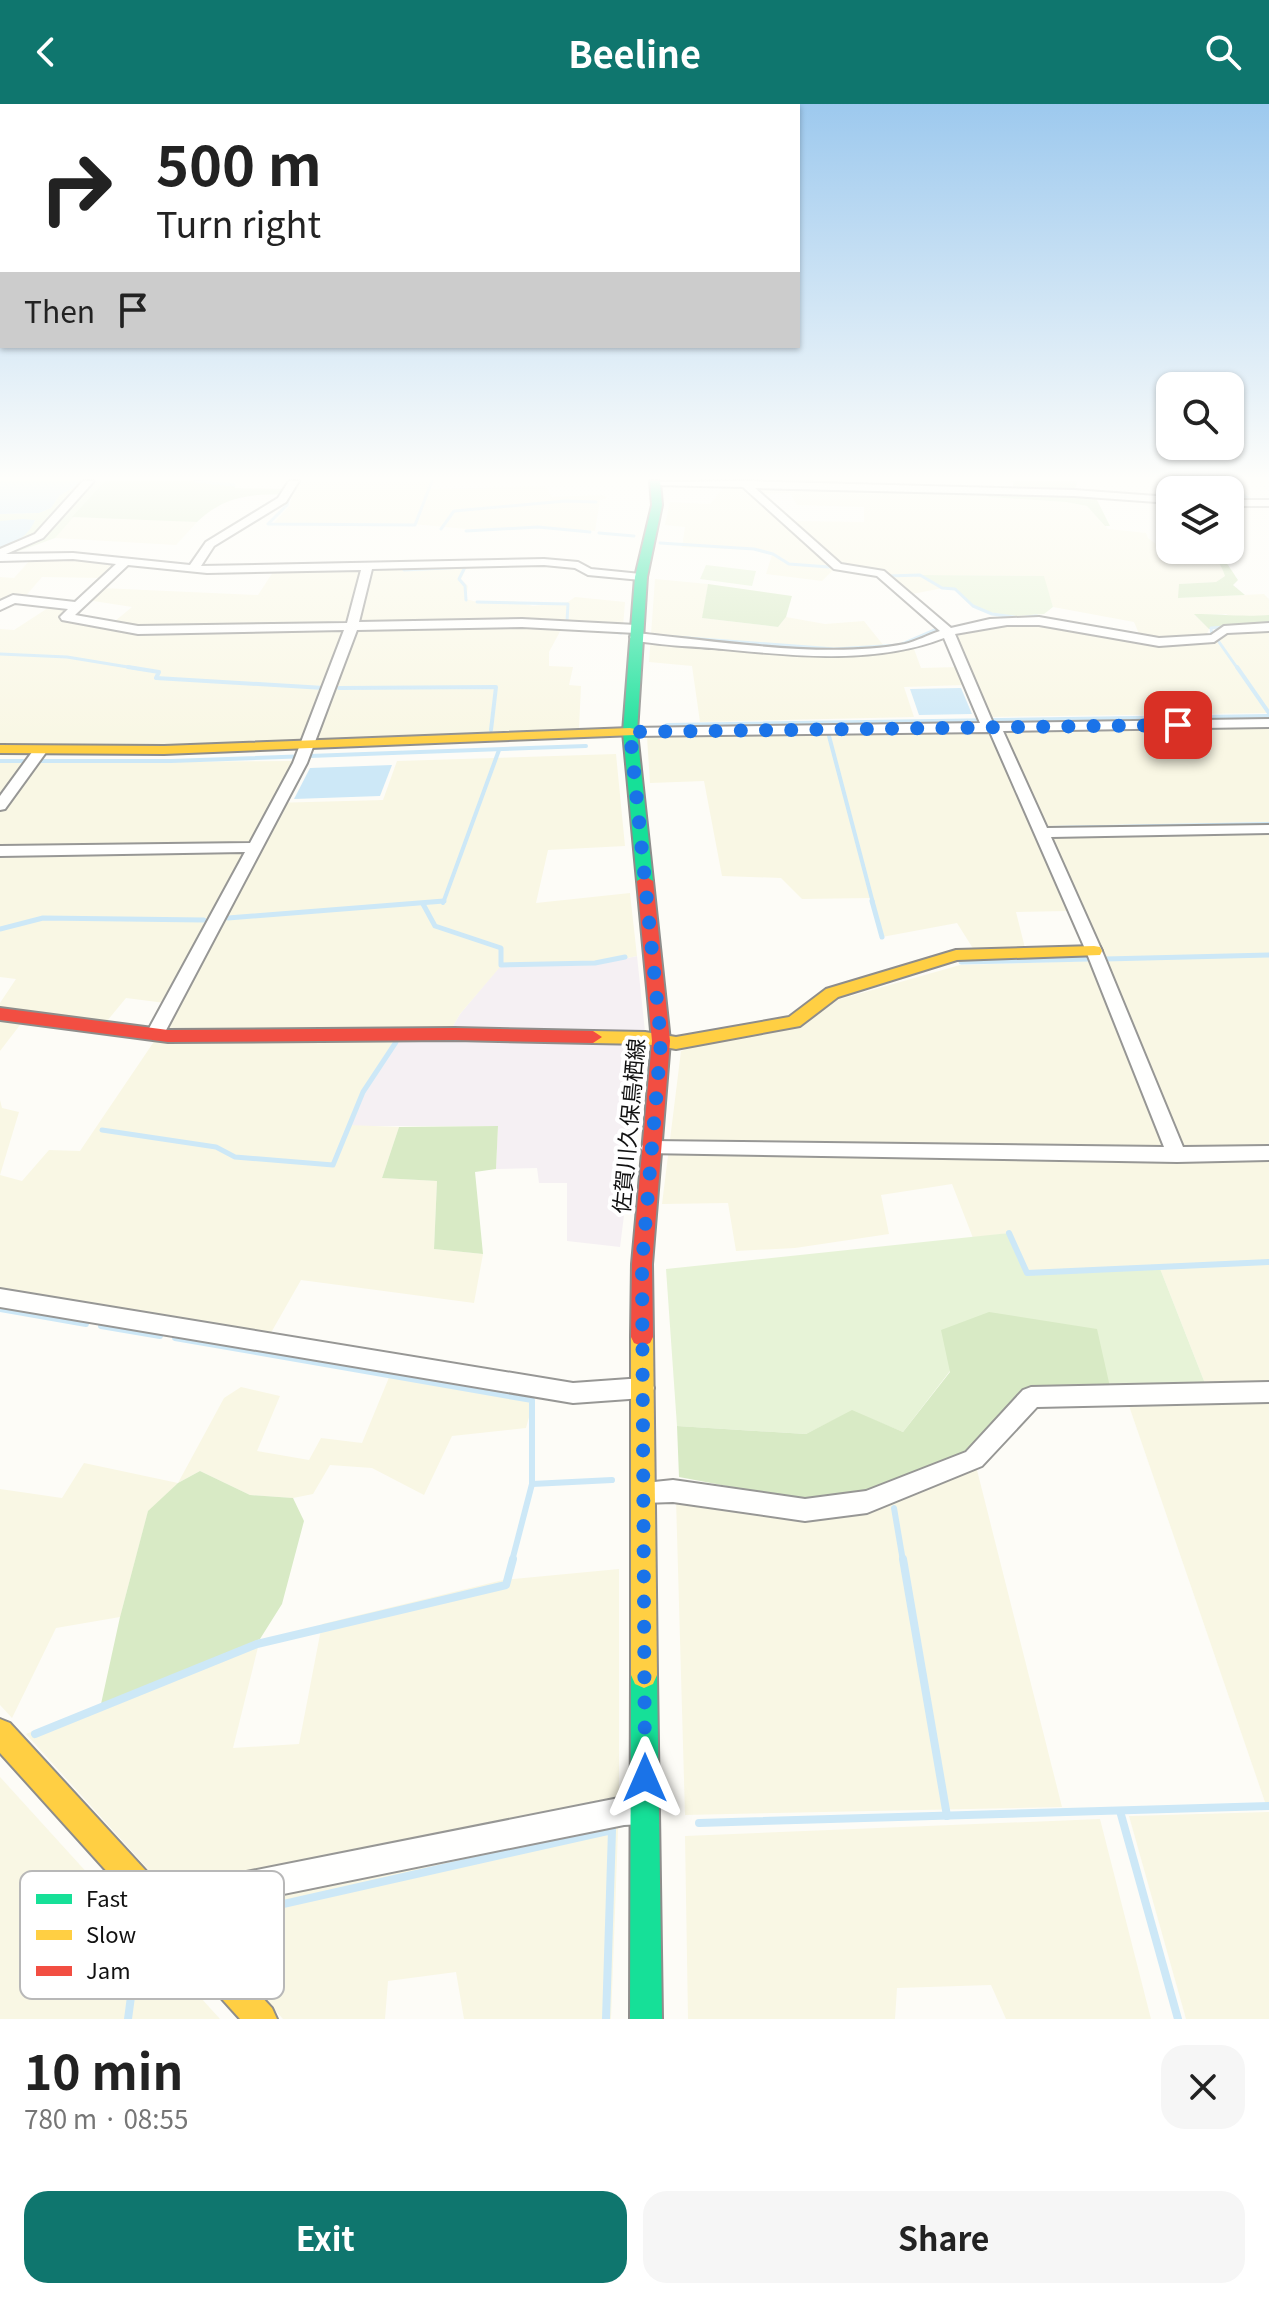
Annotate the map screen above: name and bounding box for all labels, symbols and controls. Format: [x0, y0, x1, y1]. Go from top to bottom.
text: Beeline [568, 26, 701, 78]
icon: back [24, 30, 68, 74]
icon: search [1201, 30, 1245, 74]
text: 500 m [156, 121, 322, 202]
icon: right [24, 136, 128, 240]
text: Turn right [156, 196, 321, 248]
text: Then [24, 288, 95, 332]
icon: arrive [111, 288, 155, 332]
map controls [1156, 372, 1244, 564]
button: search [1156, 372, 1244, 460]
button: layers [1156, 476, 1244, 564]
pin [1144, 691, 1212, 759]
icon: arrive [1156, 703, 1200, 747]
street label: 佐賀川久保鳥栖線 [603, 1037, 651, 1215]
position arrow [603, 1736, 687, 1820]
legend [20, 1871, 284, 1999]
text: Fast [86, 1881, 128, 1913]
text: Slow [86, 1917, 137, 1949]
text: Jam [86, 1953, 131, 1985]
text: 10 min [24, 2034, 183, 2104]
button: close [1161, 2045, 1245, 2129]
text: 780 m · 08:55 [24, 2099, 188, 2136]
button: Exit [24, 2191, 627, 2283]
button: Share [643, 2191, 1245, 2283]

